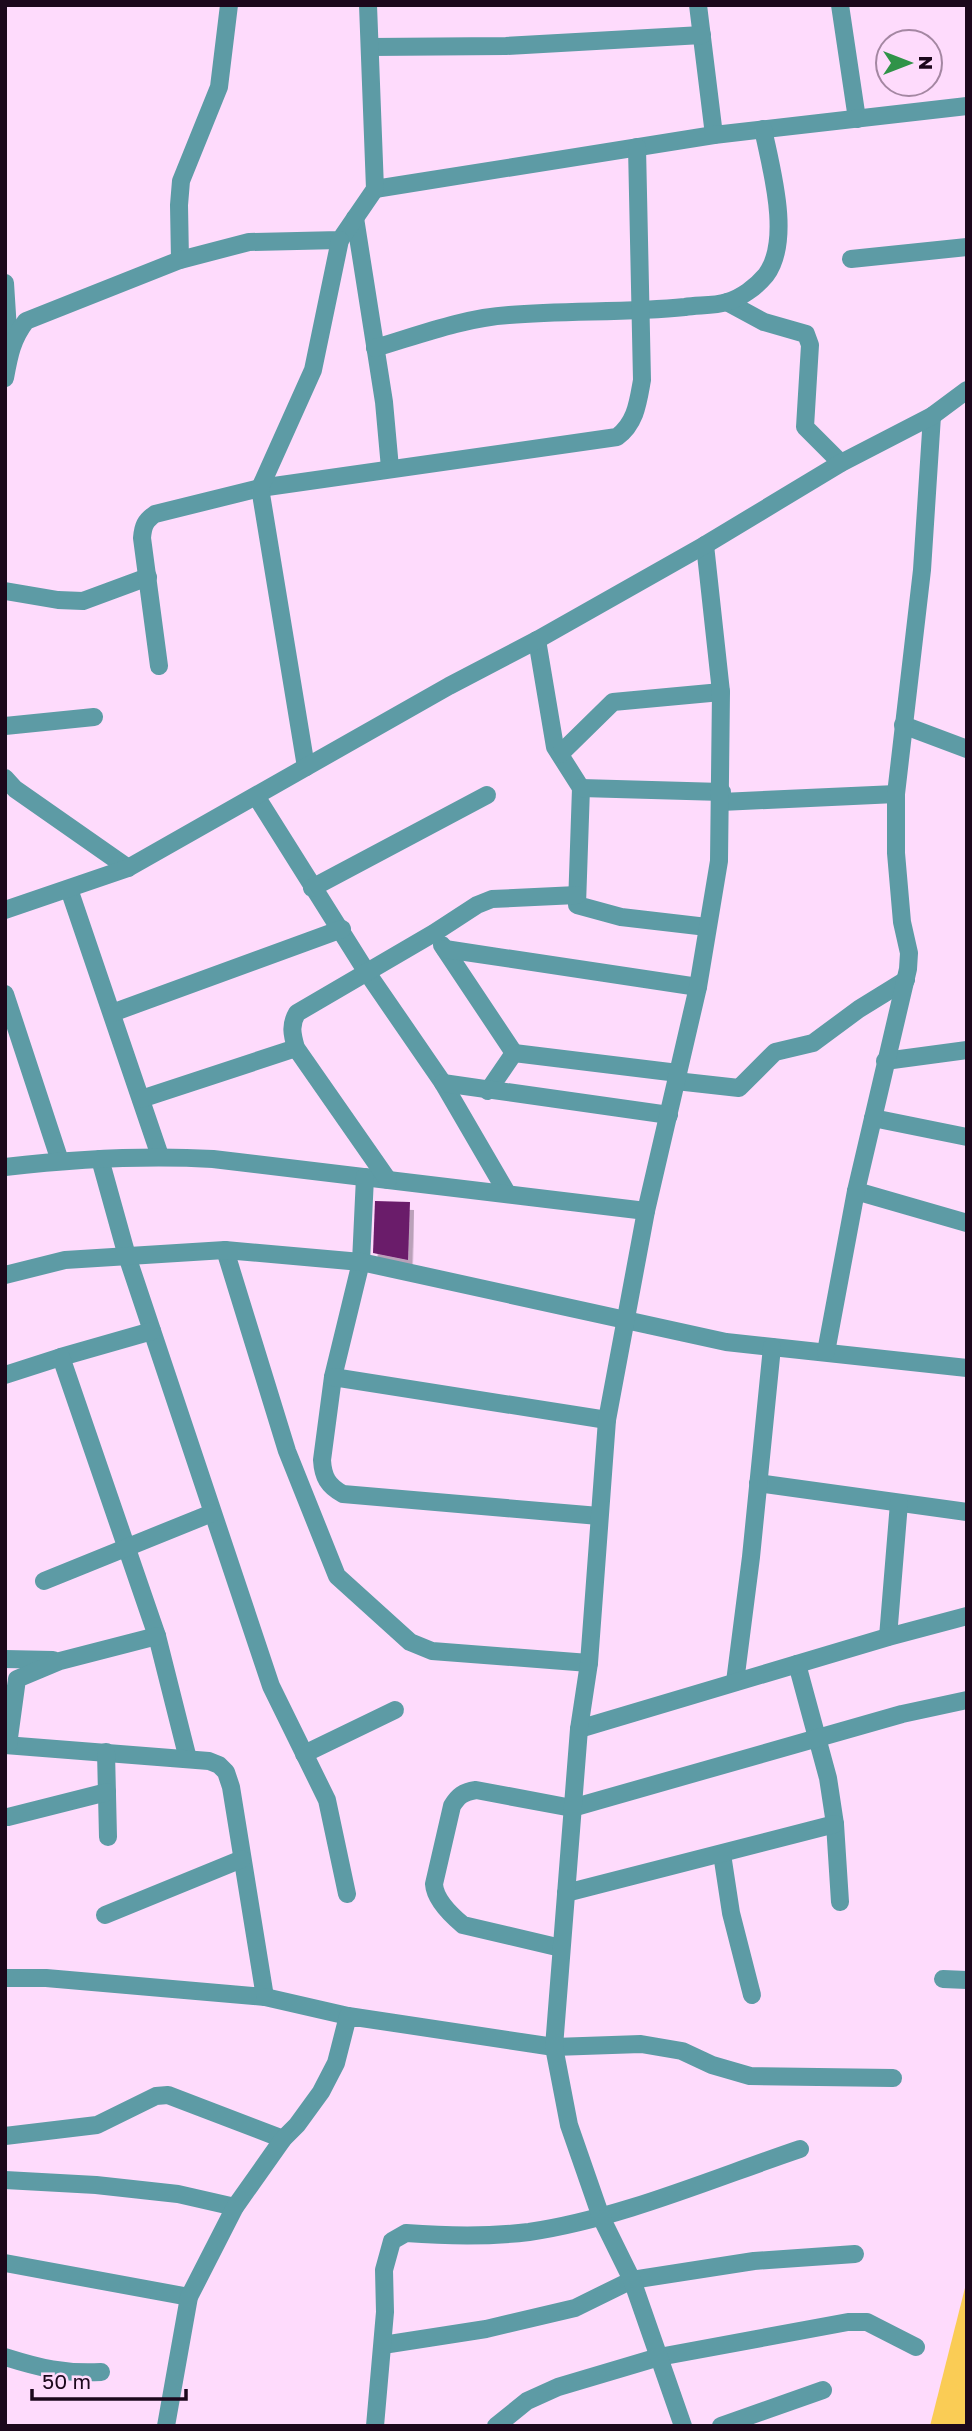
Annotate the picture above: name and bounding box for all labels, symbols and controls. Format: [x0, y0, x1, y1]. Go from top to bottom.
north arrow [874, 28, 944, 98]
text: N [915, 56, 938, 70]
scale bar [32, 2358, 186, 2402]
text: 50 m [42, 2368, 91, 2394]

